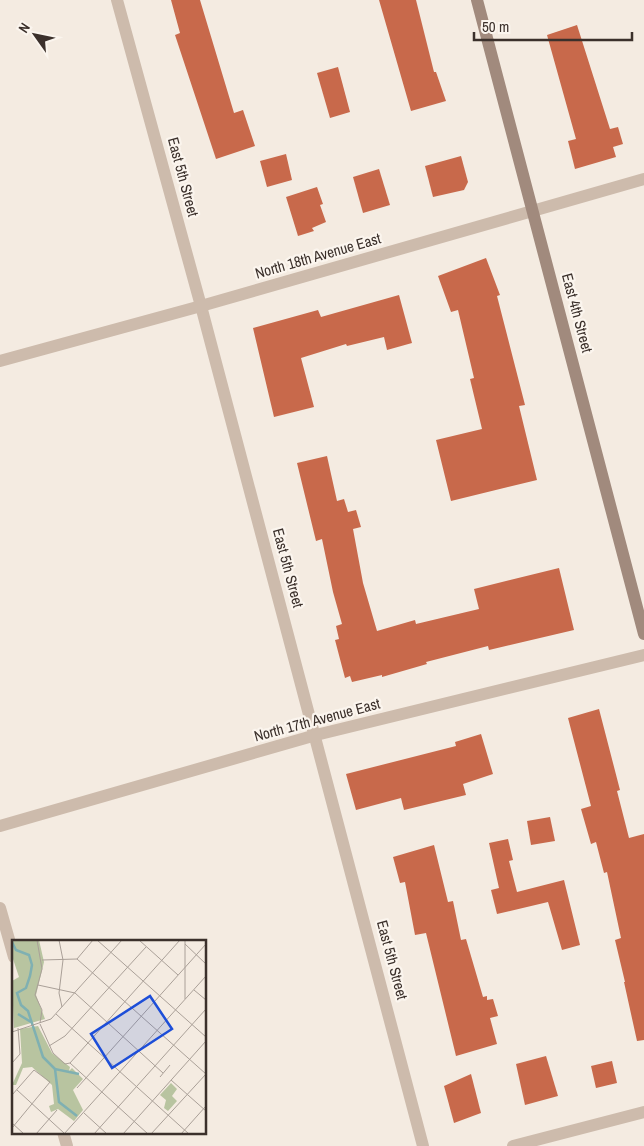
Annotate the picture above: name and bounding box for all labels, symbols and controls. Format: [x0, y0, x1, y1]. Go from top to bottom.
north arrow [10, 10, 60, 60]
scale bar [474, 10, 632, 42]
text: 50 m [482, 16, 509, 37]
text: N [14, 20, 34, 36]
street label: East 5th Street [163, 135, 204, 219]
street label: North 18th Avenue East [253, 227, 384, 283]
street label: East 4th Street [557, 271, 598, 355]
street label: East 5th Street [268, 526, 309, 610]
street label: North 17th Avenue East [251, 692, 383, 746]
street label: East 5th Street [372, 918, 413, 1002]
inset map [12, 940, 206, 1134]

